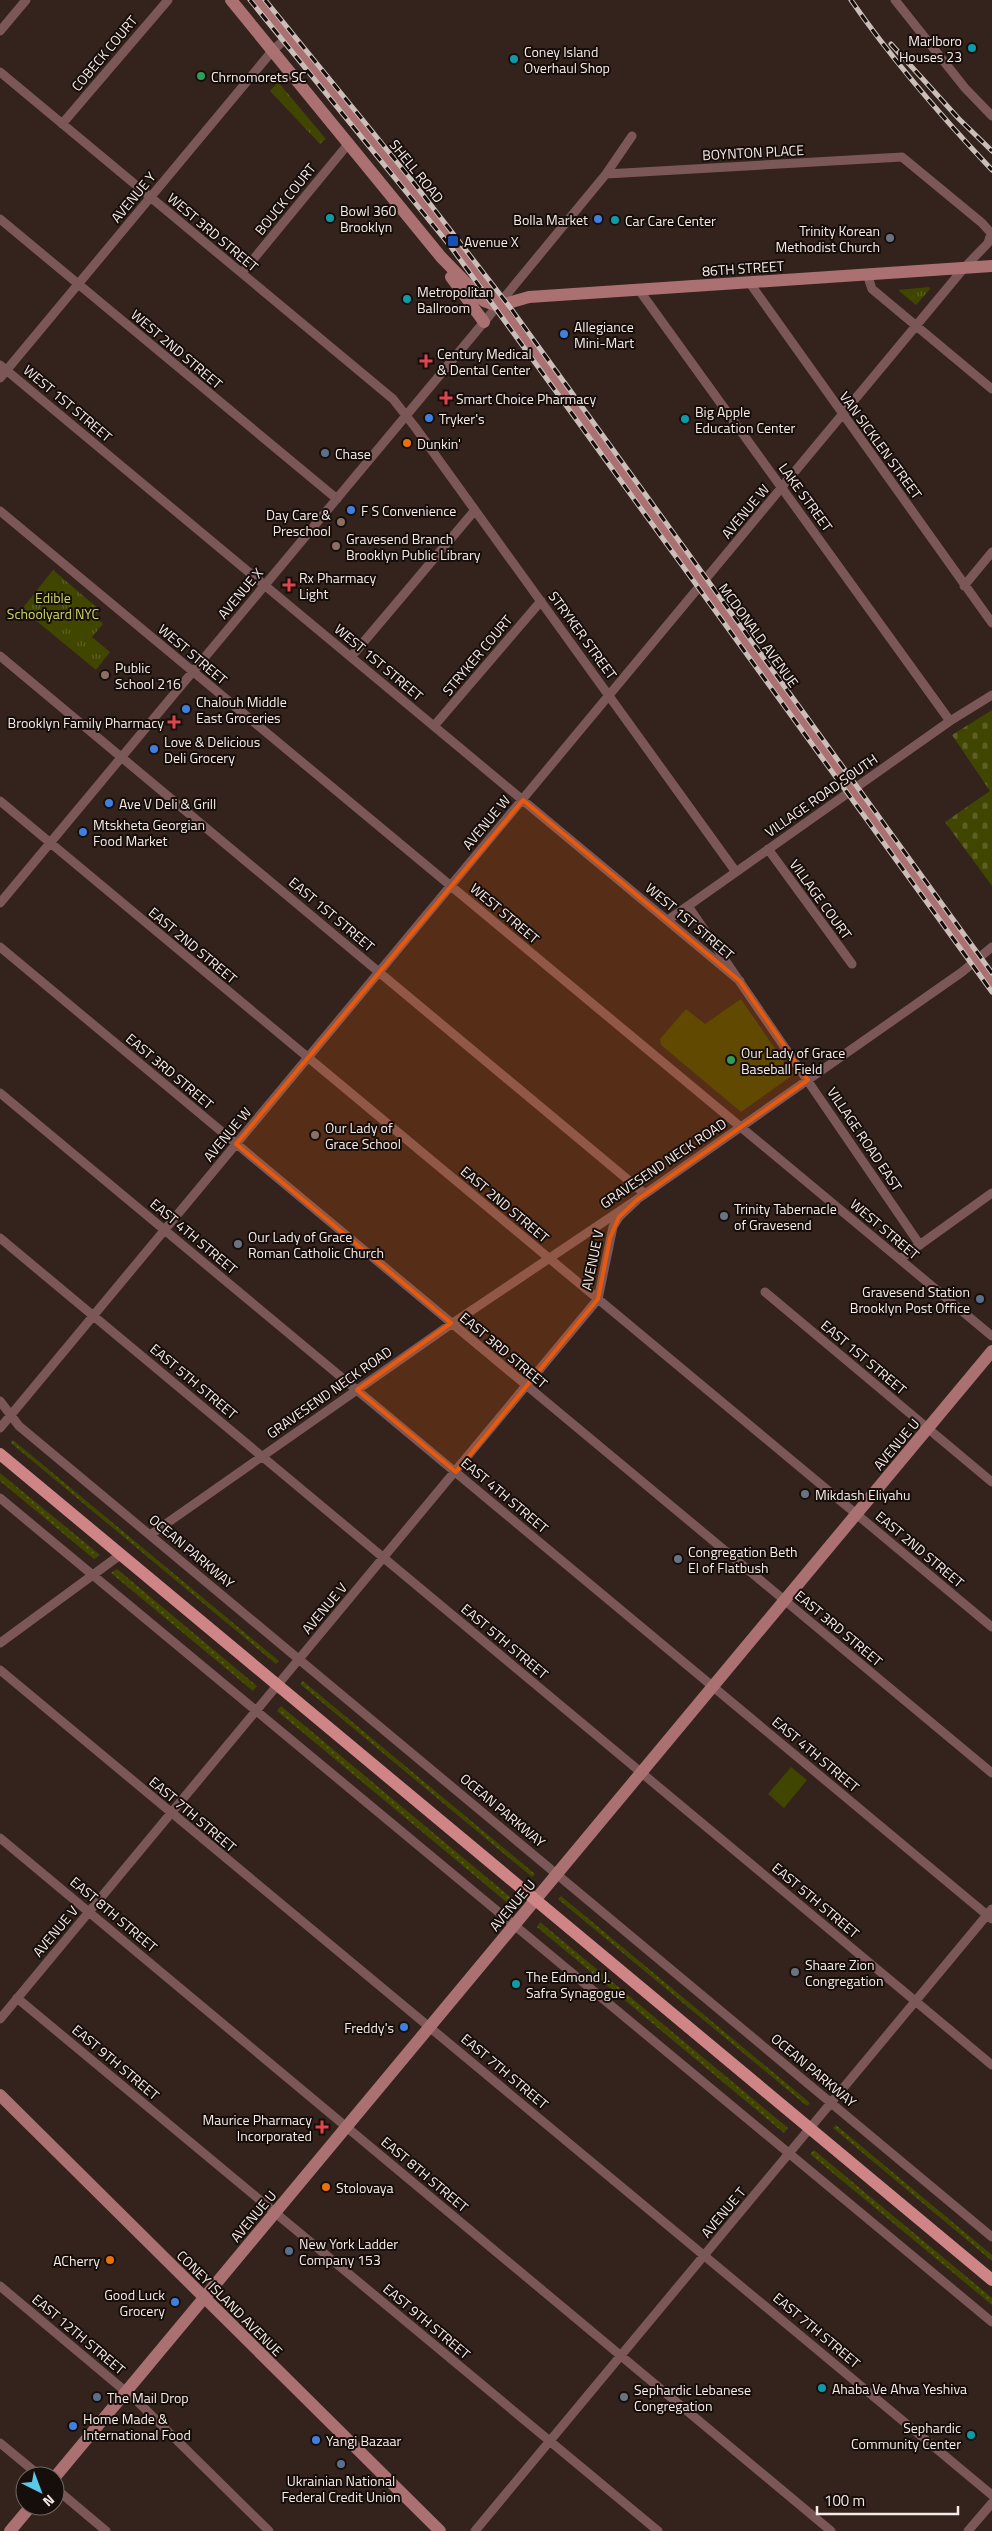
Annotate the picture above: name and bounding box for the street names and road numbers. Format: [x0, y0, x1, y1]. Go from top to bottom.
street label: COBECK COURT [66, 10, 142, 95]
street label: SHELL ROAD [385, 135, 449, 207]
street label: BOYNTON PLACE [702, 139, 805, 165]
street label: BOUCK COURT [249, 158, 321, 239]
street label: AVENUE Y [105, 167, 161, 227]
street label: WEST 3RD STREET [163, 188, 264, 277]
street label: 86TH STREET [701, 255, 785, 281]
street label: WEST 2ND STREET [127, 304, 228, 394]
street label: WEST 1ST STREET [19, 359, 118, 447]
street label: VAN SICKLEN STREET [835, 387, 928, 504]
street label: LAKE STREET [774, 458, 838, 536]
street label: AVENUE W [716, 479, 774, 543]
street label: AVENUE X [212, 563, 268, 623]
street label: MCDONALD AVENUE [714, 579, 804, 692]
street label: STRYKER STREET [544, 586, 623, 684]
street label: STRYKER COURT [437, 610, 518, 700]
street label: WEST 1ST STREET [330, 618, 429, 706]
street label: WEST STREET [154, 619, 233, 690]
street label: VILLAGE ROAD SOUTH [760, 748, 882, 842]
street label: AVENUE W [457, 790, 515, 854]
street label: VILLAGE COURT [785, 855, 858, 944]
street label: EAST 1ST STREET [285, 872, 380, 957]
street label: WEST 1ST STREET [641, 877, 740, 965]
street label: WEST STREET [466, 878, 545, 949]
street label: EAST 2ND STREET [144, 902, 242, 989]
street label: EAST 3RD STREET [121, 1028, 219, 1114]
street label: VILLAGE ROAD EAST [822, 1083, 908, 1196]
street label: AVENUE W [198, 1102, 256, 1166]
street label: GRAVESEND NECK ROAD [595, 1113, 731, 1213]
street label: EAST 2ND STREET [456, 1161, 554, 1248]
street label: EAST 4TH STREET [146, 1193, 243, 1279]
street label: WEST STREET [846, 1194, 925, 1265]
street label: AVENUE V [575, 1228, 609, 1292]
street label: EAST 3RD STREET [455, 1307, 553, 1393]
street label: EAST 1ST STREET [817, 1315, 912, 1400]
street label: EAST 5TH STREET [146, 1338, 243, 1424]
street label: GRAVESEND NECK ROAD [262, 1341, 396, 1443]
street label: AVENUE U [868, 1413, 924, 1475]
street label: EAST 4TH STREET [457, 1452, 554, 1538]
street label: EAST 2ND STREET [871, 1506, 969, 1593]
street label: OCEAN PARKWAY [145, 1509, 240, 1593]
street label: AVENUE V [296, 1578, 352, 1638]
street label: EAST 3RD STREET [790, 1585, 888, 1671]
street label: EAST 5TH STREET [457, 1598, 554, 1684]
street label: EAST 4TH STREET [768, 1711, 865, 1797]
street label: OCEAN PARKWAY [456, 1768, 551, 1852]
street label: EAST 7TH STREET [145, 1771, 242, 1857]
street label: EAST 5TH STREET [768, 1857, 865, 1943]
street label: EAST 8TH STREET [66, 1871, 163, 1957]
street label: AVENUE U [484, 1874, 540, 1936]
street label: AVENUE V [27, 1901, 83, 1961]
street label: EAST 9TH STREET [68, 2019, 165, 2105]
street label: EAST 7TH STREET [457, 2028, 554, 2114]
street label: OCEAN PARKWAY [767, 2028, 862, 2112]
street label: EAST 8TH STREET [377, 2131, 474, 2217]
street label: AVENUE T [696, 2182, 751, 2242]
street label: AVENUE U [225, 2185, 281, 2247]
street label: CONEY ISLAND AVENUE [172, 2245, 288, 2361]
street label: EAST 9TH STREET [379, 2278, 476, 2364]
street label: EAST 7TH STREET [769, 2287, 866, 2373]
street label: EAST 12TH STREET [28, 2289, 131, 2380]

